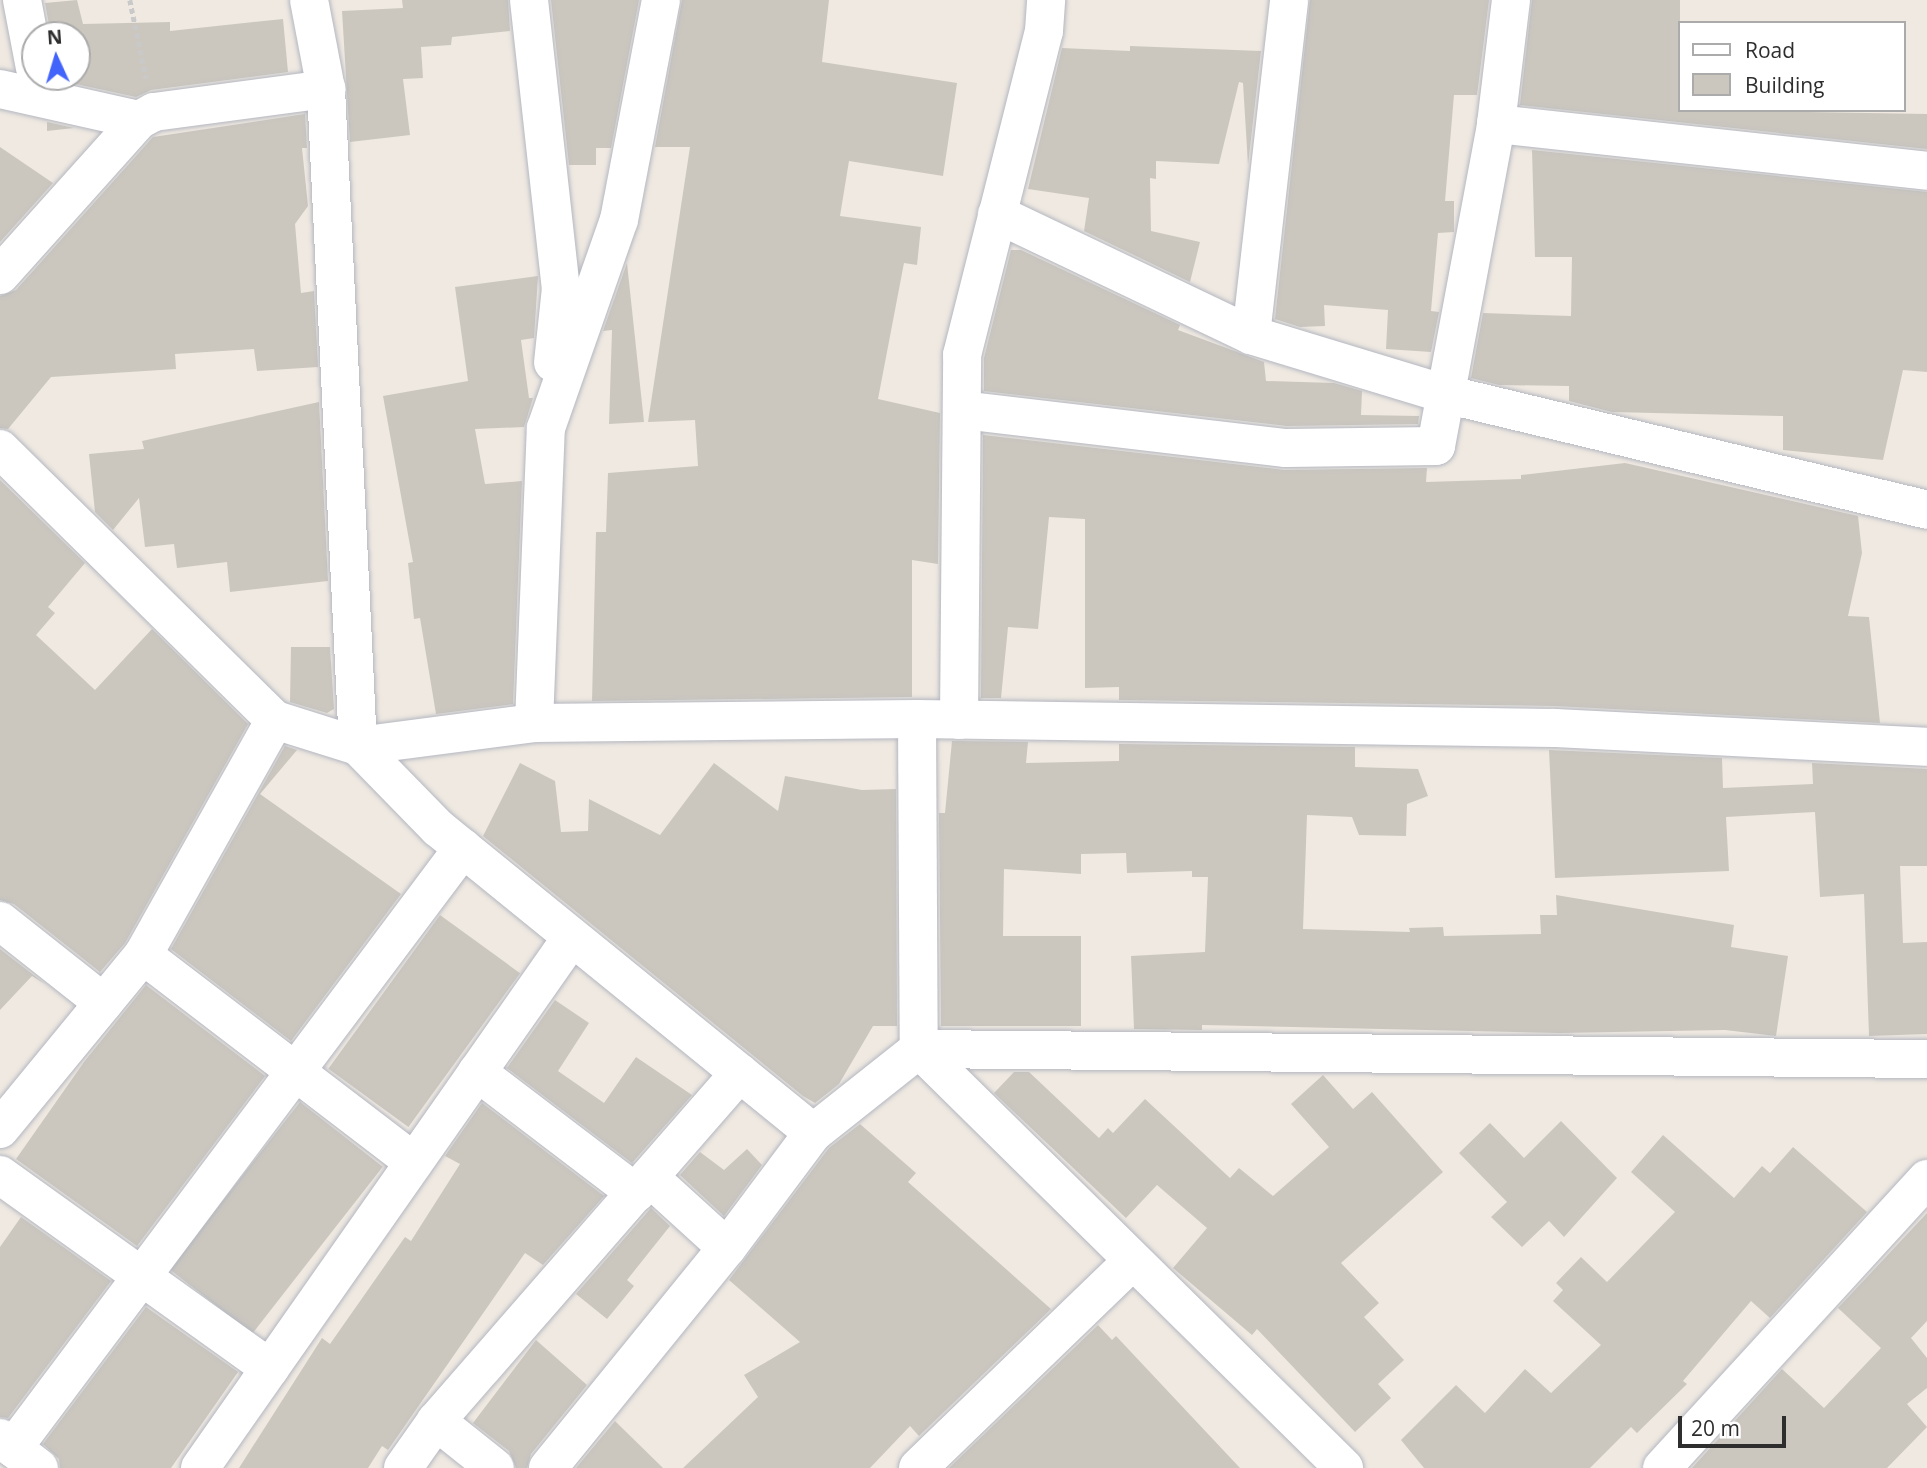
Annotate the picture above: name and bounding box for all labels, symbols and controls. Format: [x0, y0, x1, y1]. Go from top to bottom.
north arrow [21, 21, 91, 91]
legend [1678, 21, 1906, 112]
text: N [46, 24, 63, 51]
text: Road [1745, 36, 1795, 64]
text: Building [1745, 71, 1824, 99]
scale bar [1682, 1402, 1790, 1446]
text: 20 m [1691, 1414, 1740, 1442]

